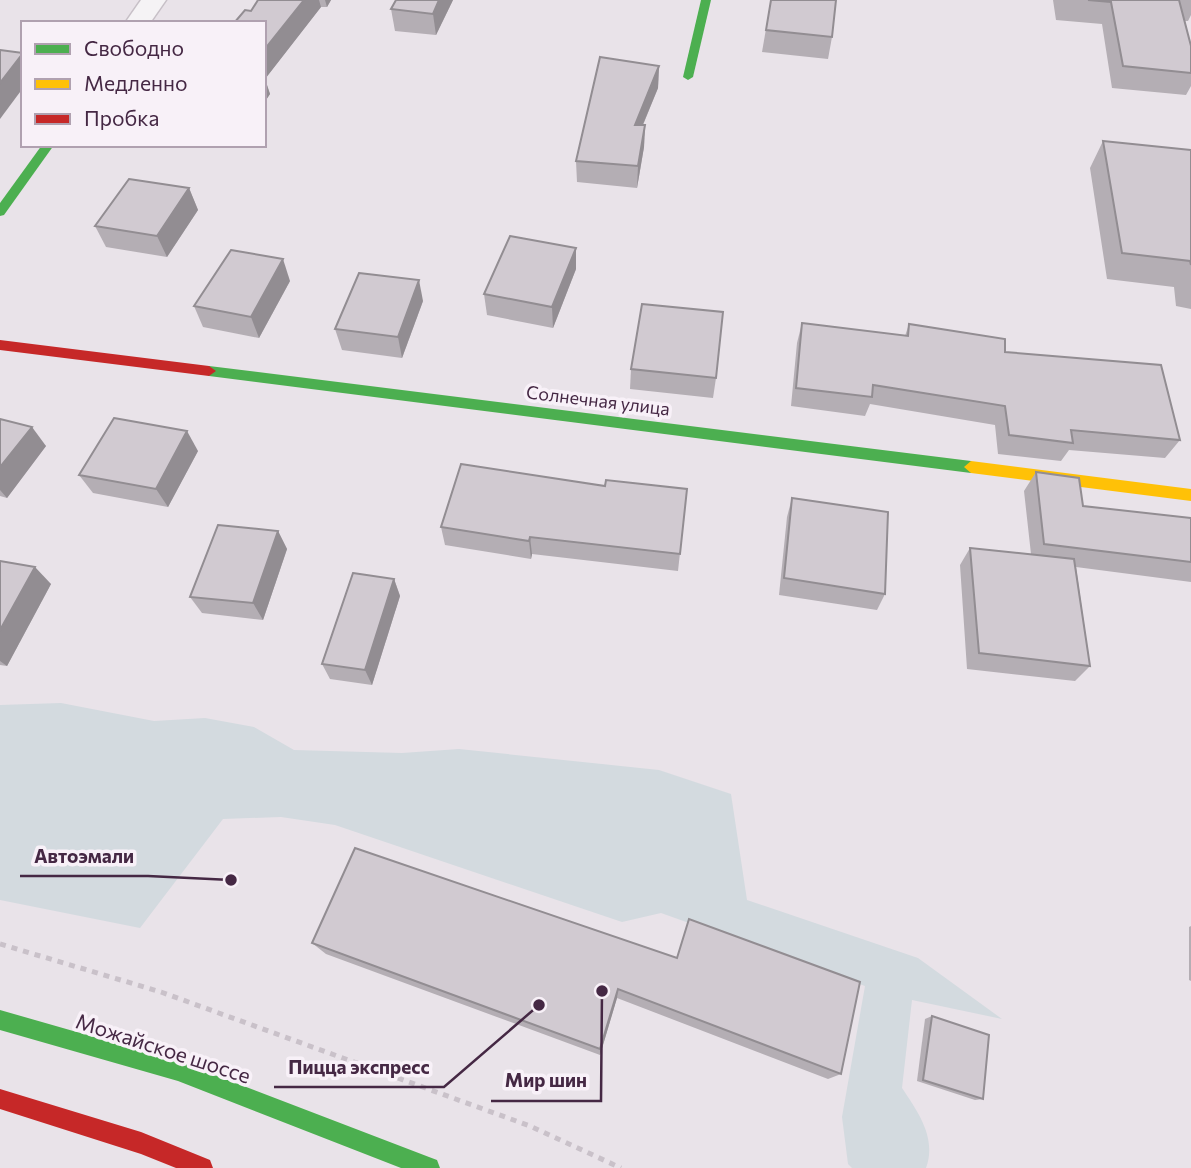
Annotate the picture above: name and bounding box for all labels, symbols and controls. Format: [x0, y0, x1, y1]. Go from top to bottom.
legend [21, 21, 266, 147]
text: Свободно [84, 35, 184, 60]
text: Медленно [84, 70, 188, 95]
text: Пробка [84, 105, 159, 130]
street label: Солнечная улица [525, 380, 671, 420]
callout: Автоэмали [20, 836, 148, 876]
text: Автоэмали [34, 844, 134, 867]
street label: Можайское шоссе [73, 1008, 254, 1088]
callout: Пицца экспресс [274, 1047, 444, 1087]
text: Пицца экспресс [288, 1055, 430, 1078]
callout: Мир шин [491, 1061, 601, 1101]
text: Мир шин [505, 1068, 587, 1091]

